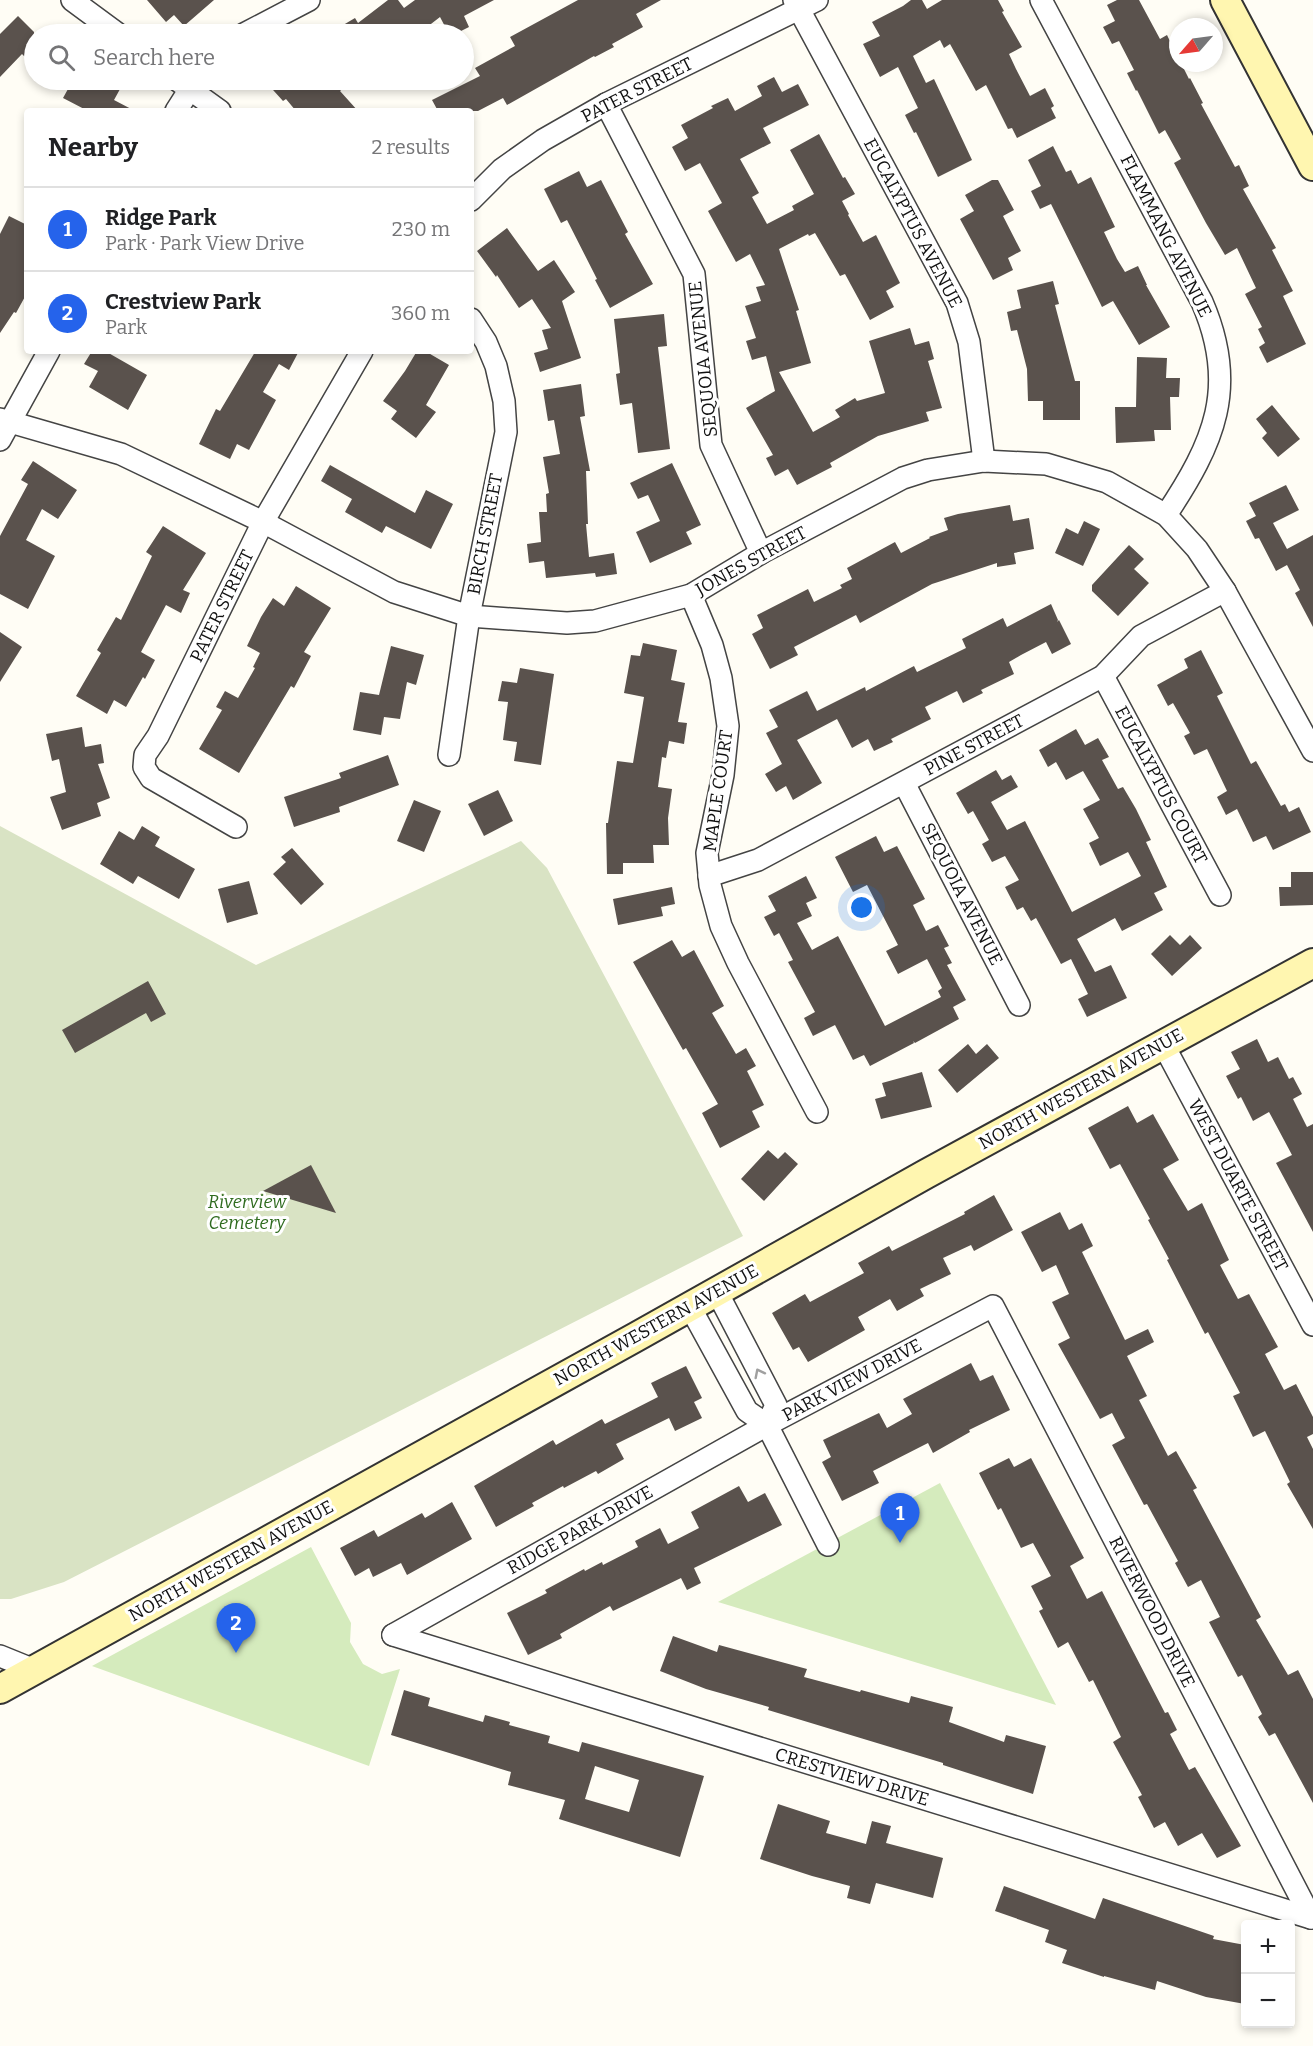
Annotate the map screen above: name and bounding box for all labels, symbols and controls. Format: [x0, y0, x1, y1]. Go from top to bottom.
north arrow [1169, 18, 1223, 72]
search box [24, 24, 474, 90]
icon: search [45, 41, 78, 74]
text: Search here [93, 44, 215, 71]
street label: PATER STREET [578, 52, 697, 128]
text: Nearby [48, 132, 138, 163]
street label: EUCALYPTUS AVENUE [859, 134, 967, 312]
text: 2 results [371, 135, 450, 159]
street label: FLAMMANG AVENUE [1115, 151, 1217, 321]
text: Ridge Park [105, 204, 216, 231]
text: 1 [63, 217, 72, 241]
text: 230 m [392, 217, 450, 241]
text: Park · Park View Drive [105, 231, 304, 255]
street label: SEQUOIA AVENUE [684, 280, 722, 438]
text: Crestview Park [105, 288, 261, 315]
text: 2 [62, 301, 73, 325]
text: 360 m [391, 301, 450, 325]
text: Park [105, 315, 147, 339]
street label: BIRCH STREET [462, 471, 508, 596]
street label: JONES STREET [691, 521, 811, 601]
street label: PATER STREET [185, 546, 259, 666]
street label: EUCALYPTUS COURT [1110, 702, 1212, 868]
street label: PINE STREET [920, 709, 1028, 781]
street label: MAPLE COURT [699, 728, 737, 853]
street label: SEQUOIA AVENUE [917, 819, 1007, 969]
your location [847, 893, 876, 922]
street label: NORTH WESTERN AVENUE [975, 1024, 1187, 1154]
street label: WEST DUARTE STREET [1183, 1095, 1293, 1275]
park label: Riverview Cemetery [208, 1191, 287, 1234]
street label: NORTH WESTERN AVENUE [550, 1260, 762, 1390]
street label: PARK VIEW DRIVE [778, 1334, 926, 1426]
one-way arrow [755, 1368, 766, 1379]
street label: RIDGE PARK DRIVE [503, 1481, 657, 1579]
pin: 1 [880, 1494, 920, 1543]
street label: NORTH WESTERN AVENUE [125, 1496, 337, 1626]
street label: RIVERWOOD DRIVE [1104, 1533, 1200, 1691]
pin: 2 [216, 1604, 256, 1653]
street label: CRESTVIEW DRIVE [772, 1743, 932, 1811]
map controls [1241, 1920, 1295, 2028]
button: + [1241, 1920, 1295, 1974]
button: − [1241, 1974, 1295, 2028]

